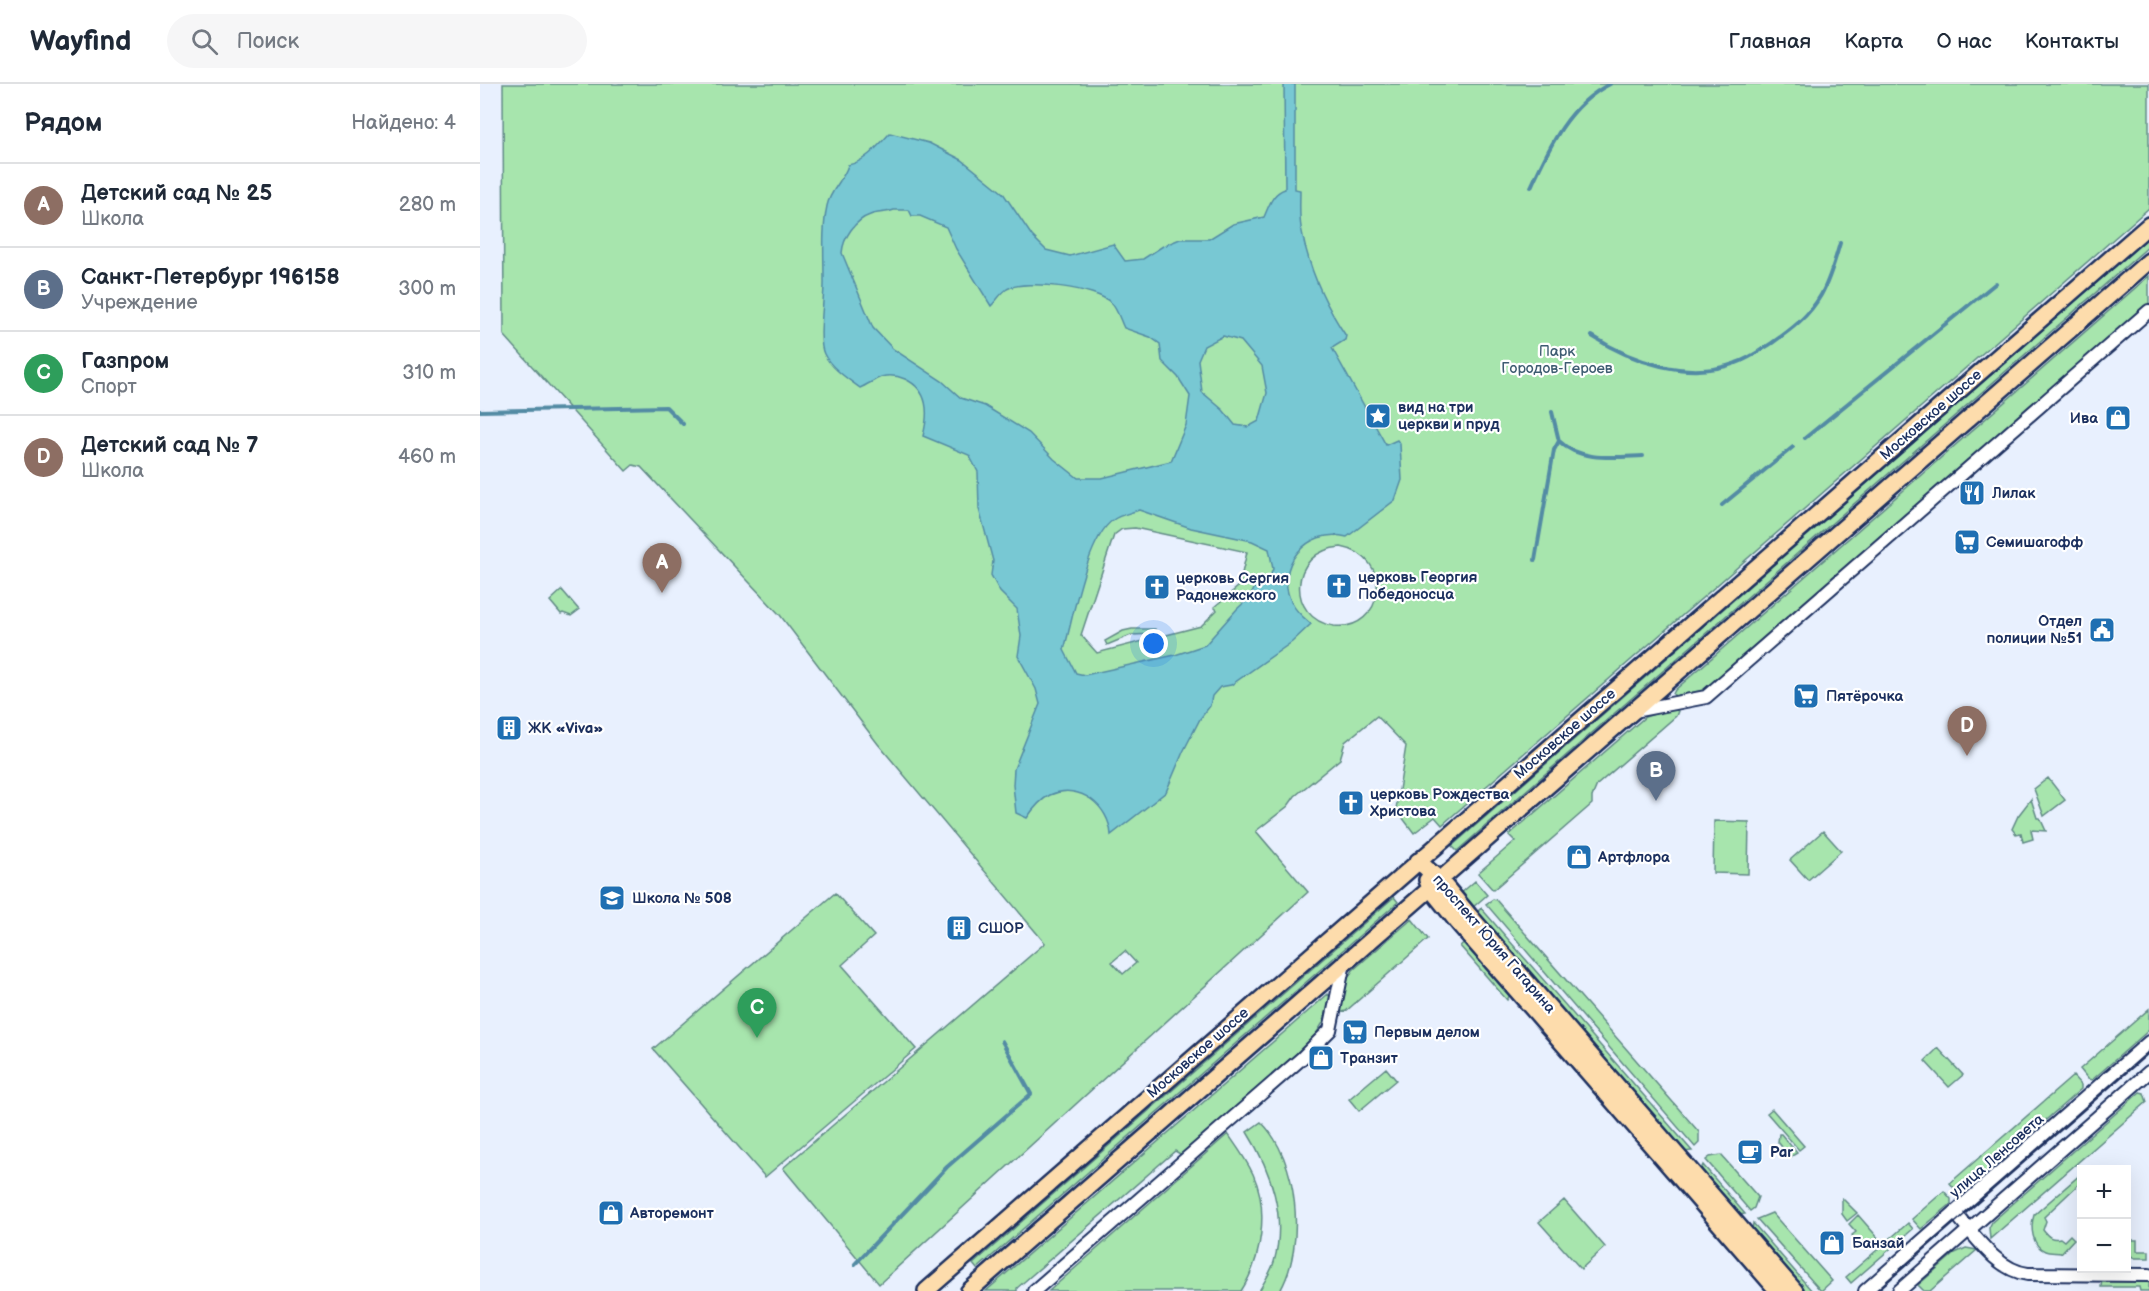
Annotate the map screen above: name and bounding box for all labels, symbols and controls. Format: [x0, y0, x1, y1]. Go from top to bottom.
search box [167, 14, 587, 68]
text: Wayfind [30, 25, 131, 58]
icon: search [188, 25, 221, 58]
text: Поиск [236, 28, 299, 55]
text: Главная [1728, 29, 1811, 54]
text: Карта [1844, 29, 1903, 54]
text: О нас [1936, 29, 1992, 54]
text: Контакты [2025, 29, 2119, 54]
text: Рядом [24, 108, 102, 139]
text: Найдено: 4 [351, 111, 456, 135]
text: Детский сад № 25 [81, 180, 272, 207]
text: A [37, 193, 50, 217]
text: 280 m [399, 193, 456, 217]
text: Школа [81, 207, 144, 231]
text: Санкт-Петербург 196158 [81, 264, 340, 291]
text: B [36, 277, 51, 301]
text: 300 m [398, 277, 456, 301]
text: Учреждение [81, 291, 198, 315]
park label: Парк Городов-Героев [1501, 342, 1613, 378]
text: Газпром [81, 348, 169, 375]
text: C [36, 361, 51, 385]
text: 310 m [402, 361, 456, 385]
street label: Московское шоссе [1876, 366, 1986, 464]
text: Спорт [81, 375, 137, 399]
place label: вид на три церкви и пруд [1398, 398, 1500, 434]
place icon: вид на три церкви и пруд [1363, 401, 1393, 431]
shop icon: Ива [2103, 403, 2133, 433]
place label: Ива [2070, 409, 2098, 428]
text: Детский сад № 7 [81, 432, 258, 459]
text: D [37, 445, 50, 469]
text: 460 m [398, 445, 456, 469]
text: Школа [81, 459, 144, 483]
restaurant icon: Лилак [1957, 478, 1987, 508]
place label: Лилак [1991, 484, 2036, 503]
supermarket icon: Семишагофф [1952, 527, 1982, 557]
place label: Семишагофф [1986, 533, 2084, 552]
pin: A [642, 544, 681, 593]
place label: церковь Георгия Победоносца [1358, 568, 1477, 604]
place label: церковь Сергия Радонежского [1176, 569, 1289, 605]
church icon: церковь Георгия Победоносца [1324, 571, 1354, 601]
church icon: церковь Сергия Радонежского [1142, 572, 1172, 602]
place label: Отдел полиции №51 [1986, 612, 2082, 648]
public building icon: Отдел полиции №51 [2087, 615, 2117, 645]
your location [1139, 629, 1168, 658]
supermarket icon: Пятёрочка [1791, 681, 1821, 711]
street label: Московское шоссе [1510, 685, 1620, 783]
place label: Пятёрочка [1826, 687, 1904, 706]
pin: D [1948, 706, 1986, 756]
building icon: ЖК «Viva» [494, 713, 524, 743]
place label: ЖК «Viva» [528, 719, 603, 738]
pin: B [1636, 752, 1676, 801]
place label: церковь Рождества Христова [1369, 785, 1510, 821]
church icon: церковь Рождества Христова [1336, 788, 1366, 818]
shop icon: Артфлора [1564, 842, 1594, 872]
place label: Артфлора [1597, 848, 1670, 867]
street label: проспект Юрия Гагарина [1428, 871, 1560, 1017]
school or university icon: Школа № 508 [597, 883, 627, 913]
place label: Школа № 508 [632, 889, 732, 908]
building icon: СШОР [944, 913, 974, 943]
place label: СШОР [978, 919, 1024, 938]
pin: C [738, 988, 776, 1038]
street label: Московское шоссе [1143, 1004, 1253, 1102]
supermarket icon: Первым делом [1340, 1017, 1370, 1047]
place label: Первым делом [1374, 1023, 1480, 1042]
shop icon: Транзит [1306, 1043, 1336, 1073]
place label: Транзит [1340, 1049, 1399, 1068]
street label: улица Ленсовета [1946, 1110, 2048, 1202]
cafe icon: Par [1735, 1137, 1765, 1167]
place label: Par [1770, 1143, 1794, 1162]
map controls [2077, 1165, 2131, 1273]
button: + [2077, 1165, 2131, 1219]
shop icon: Авторемонт [596, 1198, 626, 1228]
place label: Авторемонт [629, 1204, 715, 1223]
button: − [2077, 1219, 2131, 1273]
shop icon: Банзай [1817, 1228, 1847, 1258]
place label: Банзай [1852, 1234, 1904, 1253]

